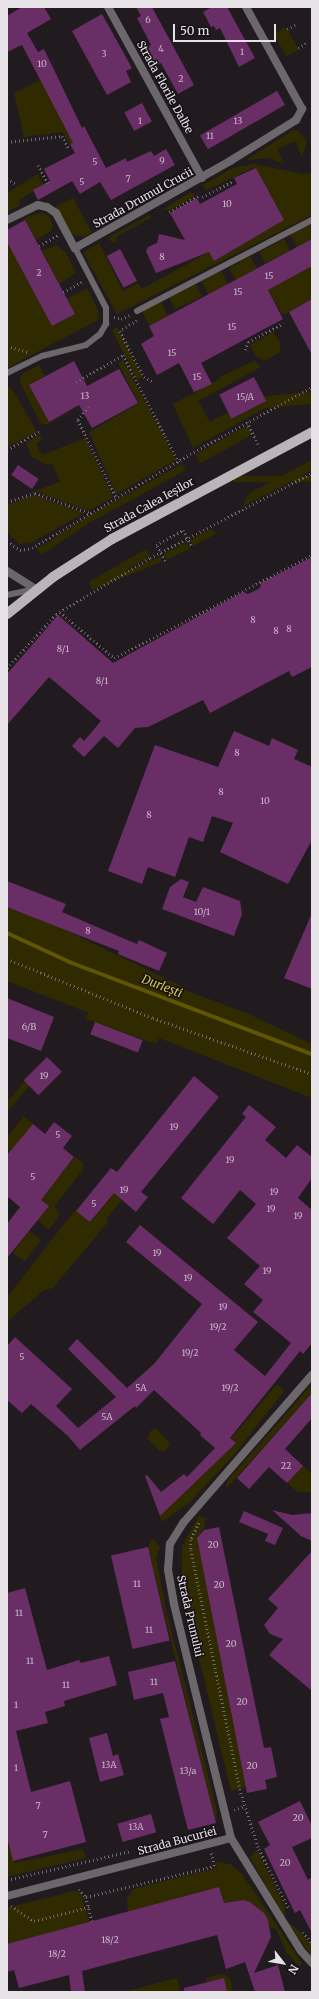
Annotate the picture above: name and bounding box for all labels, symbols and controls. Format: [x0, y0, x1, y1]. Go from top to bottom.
house number: 6 [145, 15, 151, 25]
scale bar [175, 16, 278, 42]
text: 50 m [180, 23, 209, 38]
street label: Strada Florile Dalbe [134, 38, 196, 136]
house number: 4 [158, 44, 164, 54]
house number: 1 [240, 47, 244, 57]
house number: 3 [101, 49, 107, 59]
house number: 10 [37, 59, 47, 69]
house number: 2 [178, 74, 184, 84]
house number: 1 [138, 116, 142, 126]
house number: 13 [234, 116, 242, 126]
house number: 11 [206, 131, 214, 141]
house number: 9 [159, 156, 165, 166]
house number: 5 [92, 157, 98, 167]
street label: Strada Drumul Crucii [91, 165, 195, 231]
house number: 7 [125, 174, 131, 184]
house number: 5 [79, 177, 85, 187]
house number: 10 [222, 199, 232, 209]
house number: 8 [159, 252, 165, 262]
house number: 2 [36, 268, 42, 278]
house number: 15 [264, 271, 274, 281]
house number: 15 [233, 287, 243, 297]
house number: 15 [227, 322, 237, 332]
house number: 15 [167, 348, 177, 358]
house number: 15 [192, 372, 202, 382]
house number: 13 [81, 391, 89, 401]
house number: 15/A [236, 392, 254, 402]
street label: Strada Calea Ieșilor [102, 475, 196, 535]
house number: 8 [250, 615, 256, 625]
house number: 8 [286, 624, 292, 634]
house number: 8 [273, 626, 279, 636]
house number: 8/1 [57, 644, 69, 654]
house number: 8/1 [96, 676, 108, 686]
house number: 8 [234, 748, 240, 758]
house number: 8 [218, 787, 224, 797]
house number: 10 [260, 796, 270, 806]
house number: 8 [146, 810, 152, 820]
house number: 10/1 [194, 907, 210, 917]
house number: 8 [85, 926, 91, 936]
water label: Durlești [140, 972, 184, 1000]
house number: 6/B [22, 1022, 36, 1032]
house number: 19 [39, 1071, 49, 1081]
house number: 19 [169, 1122, 179, 1132]
house number: 5 [55, 1130, 61, 1140]
house number: 19 [225, 1155, 235, 1165]
house number: 5 [30, 1172, 36, 1182]
house number: 19 [119, 1185, 129, 1195]
house number: 19 [269, 1187, 279, 1197]
house number: 5 [91, 1199, 97, 1209]
house number: 19 [266, 1204, 276, 1214]
house number: 19 [293, 1211, 303, 1221]
house number: 19 [152, 1248, 162, 1258]
house number: 19 [262, 1266, 272, 1276]
house number: 19 [183, 1273, 193, 1283]
house number: 19 [218, 1302, 228, 1312]
house number: 19/2 [209, 1322, 227, 1332]
house number: 19/2 [181, 1348, 199, 1358]
house number: 5 [19, 1352, 25, 1362]
house number: 5A [135, 1383, 147, 1393]
house number: 19/2 [221, 1383, 239, 1393]
house number: 5A [101, 1412, 113, 1422]
house number: 22 [281, 1461, 291, 1471]
house number: 20 [208, 1540, 218, 1550]
street label: Strada Prunului [174, 1574, 206, 1658]
house number: 11 [133, 1579, 141, 1589]
house number: 20 [214, 1580, 224, 1590]
house number: 11 [15, 1608, 23, 1618]
house number: 11 [145, 1625, 153, 1635]
house number: 20 [226, 1639, 236, 1649]
house number: 11 [26, 1656, 34, 1666]
house number: 11 [150, 1677, 158, 1687]
house number: 11 [62, 1680, 70, 1690]
house number: 20 [237, 1697, 247, 1707]
house number: 1 [14, 1700, 18, 1710]
house number: 13A [101, 1760, 117, 1770]
house number: 20 [247, 1761, 257, 1771]
house number: 1 [14, 1763, 18, 1773]
house number: 13/a [180, 1766, 196, 1776]
house number: 7 [35, 1801, 41, 1811]
house number: 20 [293, 1813, 303, 1823]
house number: 13A [128, 1822, 144, 1832]
street label: Strada Bucuriei [136, 1824, 218, 1858]
house number: 7 [42, 1830, 48, 1840]
house number: 20 [280, 1858, 290, 1868]
house number: 18/2 [101, 1935, 119, 1945]
north arrow [263, 1943, 303, 1983]
house number: 18/2 [48, 1949, 66, 1959]
text: N [285, 1962, 302, 1977]

